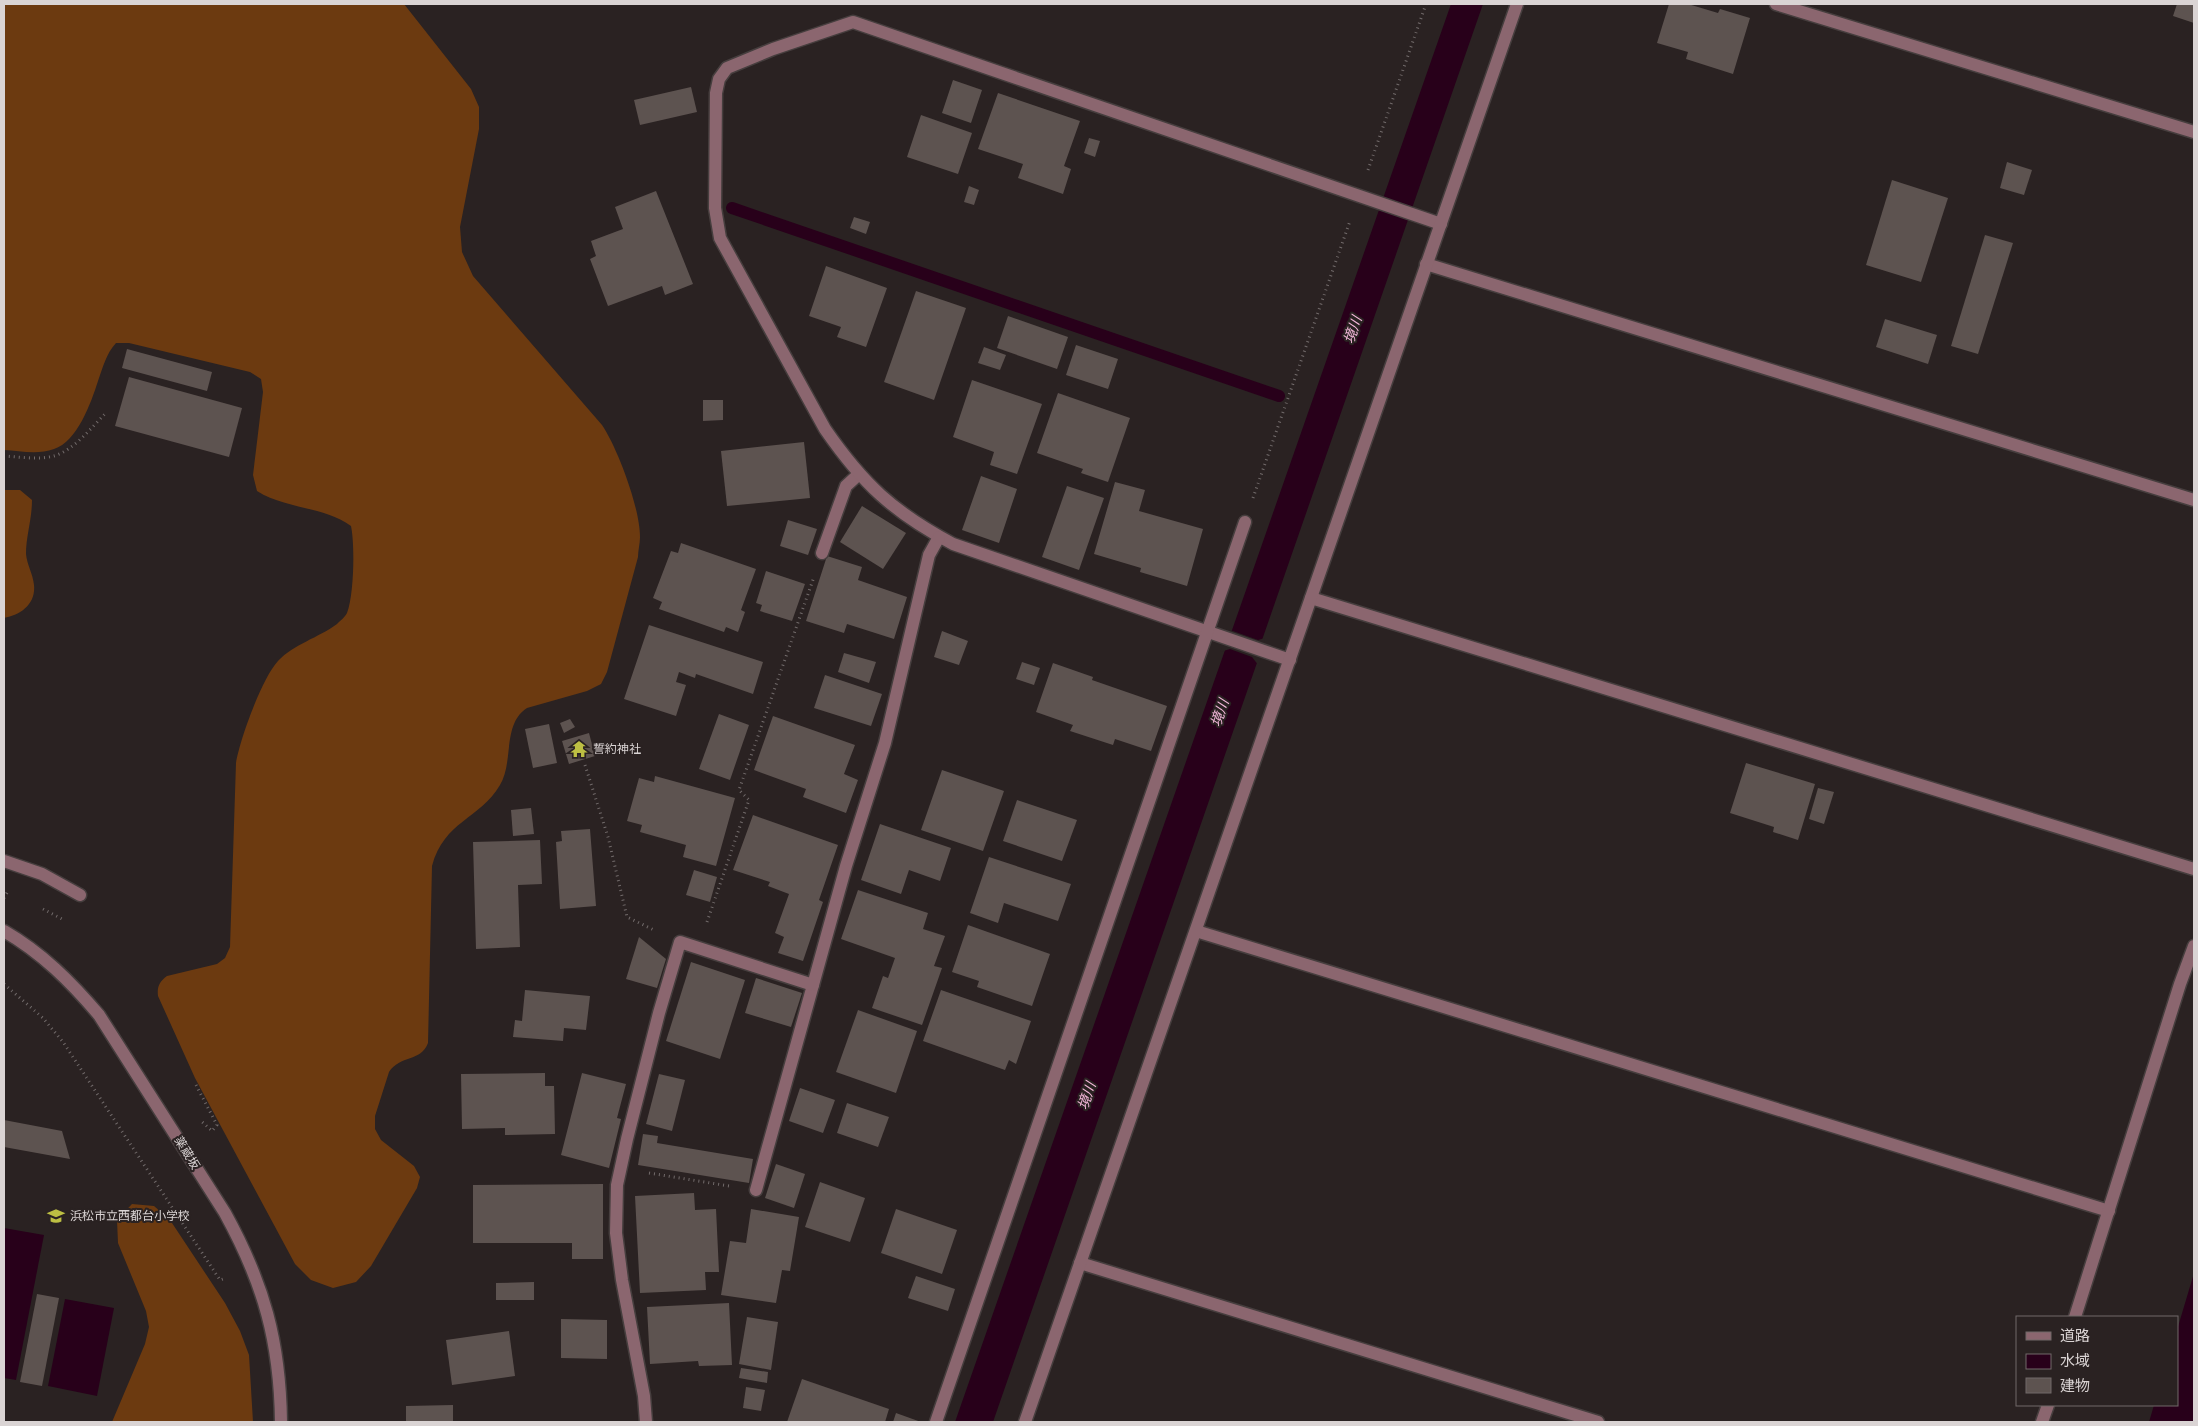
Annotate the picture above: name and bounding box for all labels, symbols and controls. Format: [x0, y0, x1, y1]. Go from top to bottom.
water label: 境川 [1340, 312, 1366, 346]
water label: 境川 [1207, 695, 1233, 729]
temple icon: 誓約神社 [569, 739, 589, 759]
place label: 誓約神社 [593, 742, 641, 756]
water label: 境川 [1074, 1078, 1100, 1112]
street label: 薬蔵坂 [172, 1134, 202, 1172]
school or university icon: 浜松市立西都台小学校 [46, 1206, 66, 1226]
place label: 浜松市立西都台小学校 [70, 1209, 190, 1223]
legend [2016, 1316, 2178, 1406]
text: 道路 [2060, 1327, 2090, 1345]
text: 水域 [2060, 1352, 2090, 1370]
text: 建物 [2060, 1377, 2090, 1395]

